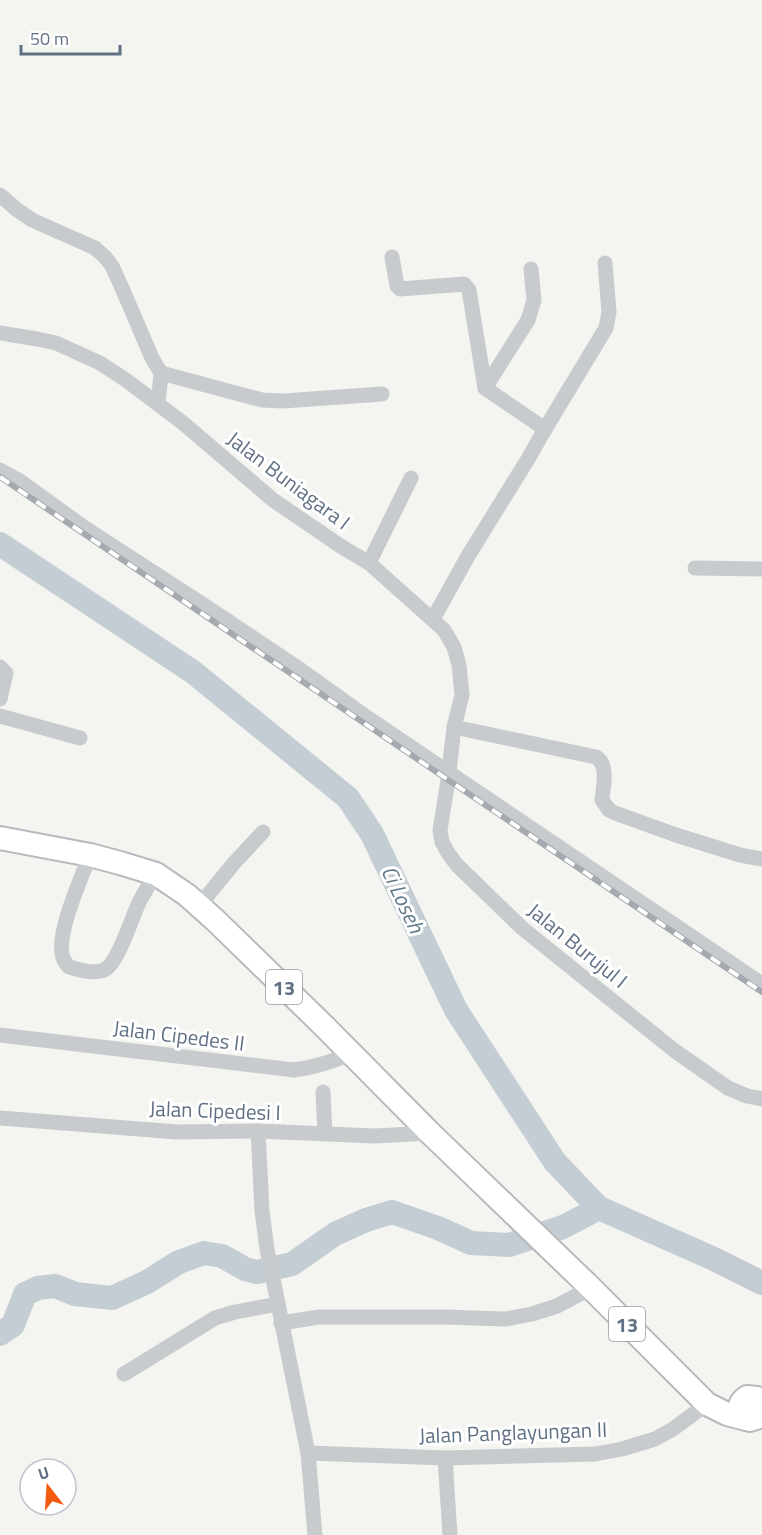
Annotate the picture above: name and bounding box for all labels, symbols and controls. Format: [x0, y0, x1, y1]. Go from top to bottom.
scale bar [21, 18, 120, 56]
text: 50 m [30, 25, 69, 52]
street label: Jalan Buniagara I [221, 423, 357, 537]
water label: Ci Loseh [373, 860, 434, 939]
street label: Jalan Burujul I [521, 895, 635, 995]
road number: 13 [266, 970, 302, 1004]
street label: Jalan Cipedes II [112, 1011, 246, 1059]
street label: Jalan Cipedesi I [149, 1092, 281, 1128]
road number: 13 [609, 1307, 645, 1341]
street label: Jalan Panglayungan II [418, 1413, 608, 1451]
north arrow [18, 1457, 78, 1517]
text: U [35, 1460, 52, 1486]

